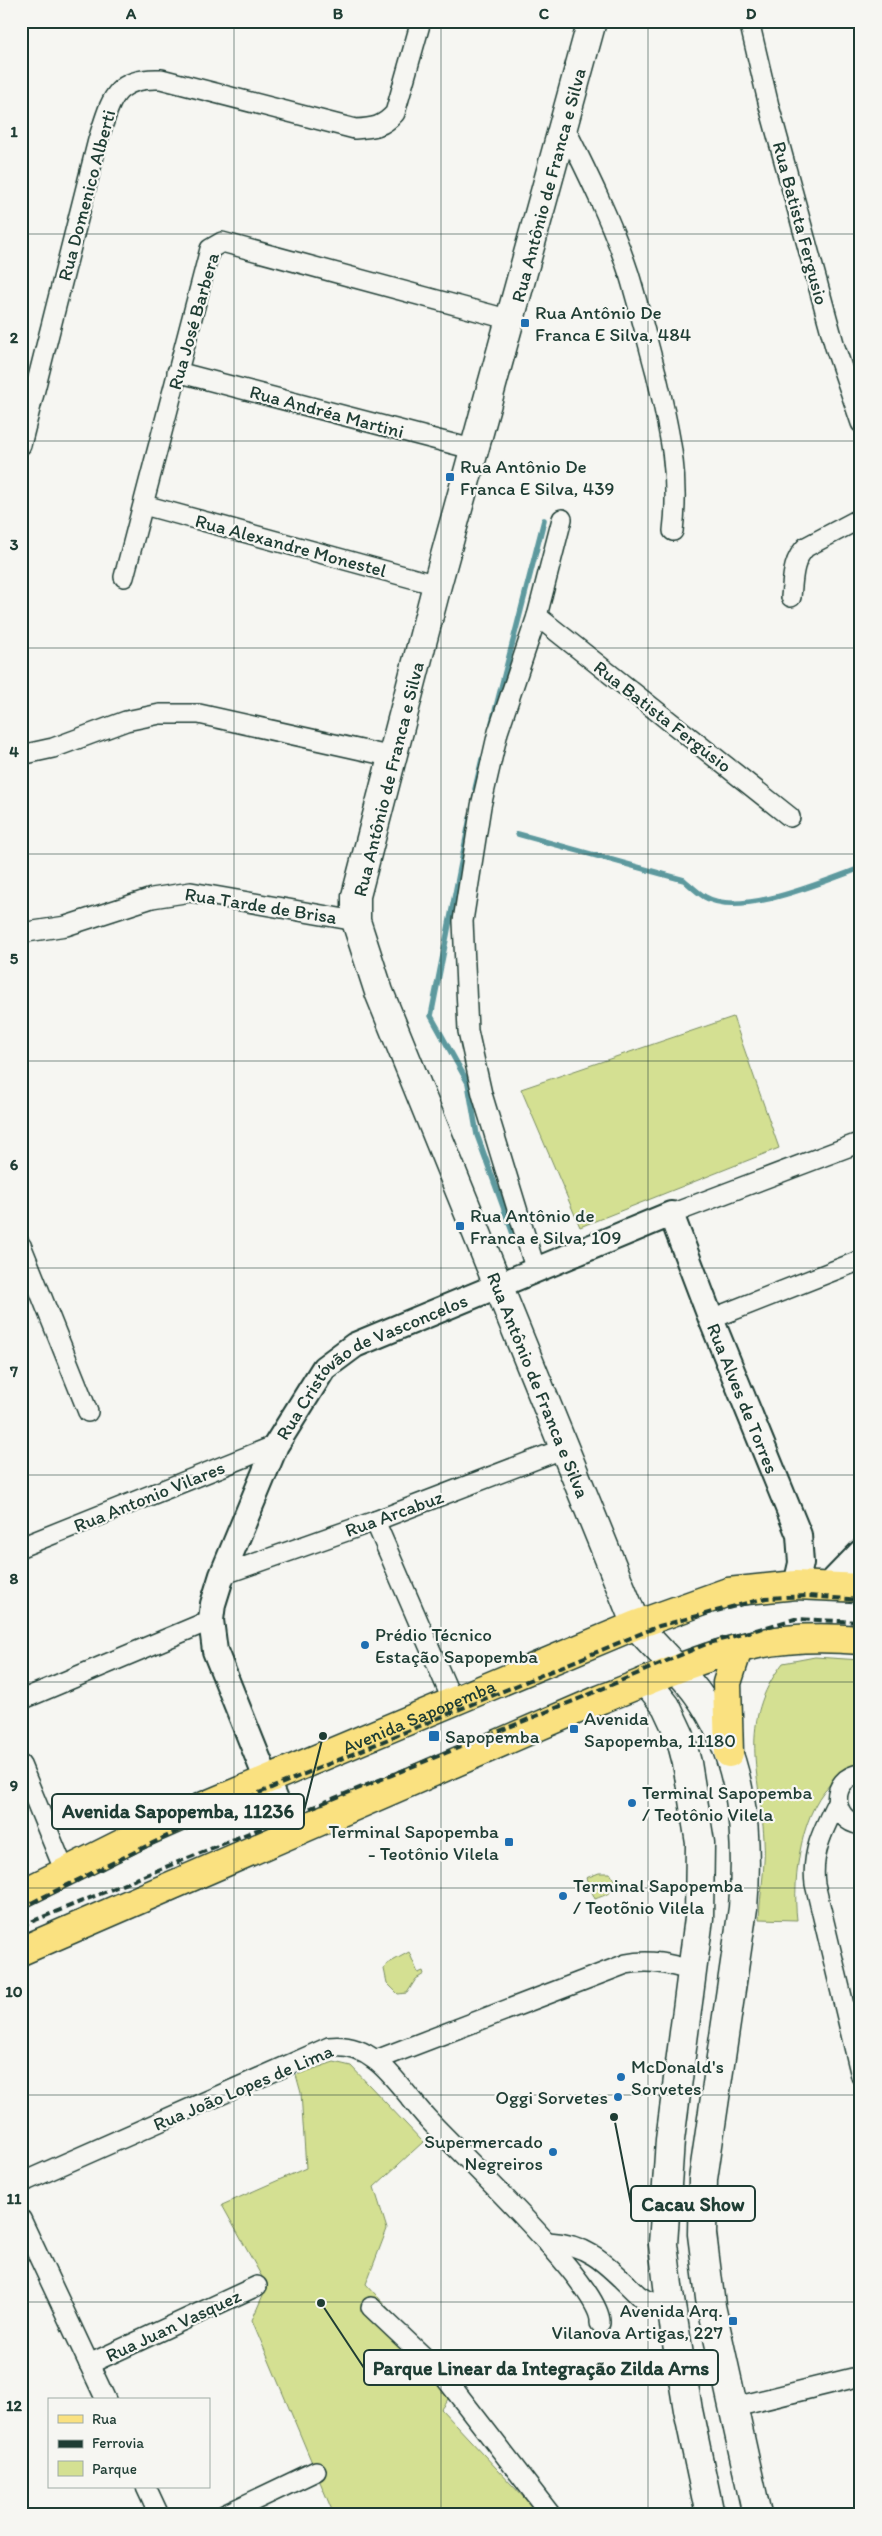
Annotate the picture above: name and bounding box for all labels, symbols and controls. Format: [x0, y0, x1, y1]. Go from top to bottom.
text: A [125, 4, 137, 23]
text: B [333, 4, 344, 23]
text: C [539, 4, 550, 23]
text: D [746, 4, 757, 23]
street label: Rua Antônio de Franca e Silva [506, 66, 591, 305]
street label: Rua Domenico Alberti [53, 107, 120, 283]
text: 1 [10, 122, 18, 141]
street label: Rua Batista Fergusio [768, 139, 833, 307]
street label: Rua José Barbera [163, 250, 224, 392]
place label: Rua Antônio De Franca E Silva, 484 [535, 301, 691, 346]
marker: Rua Antônio De Franca E Silva, 484 [519, 317, 531, 329]
text: 2 [10, 328, 19, 347]
street label: Rua Andréa Martini [247, 380, 407, 443]
place label: Rua Antônio De Franca E Silva, 439 [460, 455, 615, 500]
marker: Rua Antônio De Franca E Silva, 439 [444, 471, 456, 483]
street label: Rua Alexandre Monestel [193, 509, 390, 582]
text: 3 [10, 535, 19, 554]
street label: Rua Batista Fergúsio [589, 655, 736, 777]
street label: Rua Antônio de Franca e Silva [348, 659, 429, 899]
text: 4 [9, 742, 19, 761]
street label: Rua Tarde de Brisa [183, 882, 339, 929]
text: 5 [10, 949, 19, 968]
text: 6 [10, 1155, 19, 1174]
place label: Rua Antônio de Franca e Silva, 109 [470, 1204, 621, 1249]
marker: Rua Antônio de Franca e Silva, 109 [454, 1220, 466, 1232]
street label: Rua Antônio de Franca e Silva [482, 1269, 594, 1501]
street label: Rua Cristóvão de Vasconcelos [271, 1289, 471, 1444]
street label: Rua Alves de Torres [702, 1320, 784, 1477]
text: 7 [9, 1362, 18, 1381]
street label: Rua Antonio Vilares [70, 1456, 228, 1537]
street label: Rua Arcabuz [342, 1485, 447, 1542]
text: 8 [10, 1569, 19, 1588]
place label: Prédio Técnico Estação Sapopemba [375, 1623, 538, 1668]
marker: Prédio Técnico Estação Sapopemba [359, 1639, 371, 1651]
street label: Avenida Sapopemba [339, 1674, 499, 1758]
place label: Avenida Sapopemba, 11180 [584, 1707, 736, 1752]
marker: Avenida Sapopemba, 11180 [568, 1723, 580, 1735]
place label: Sapopemba [445, 1725, 540, 1747]
marker: Sapopemba [427, 1729, 441, 1743]
text: 9 [10, 1776, 18, 1795]
place label: Terminal Sapopemba / Teotônio Vilela [642, 1781, 812, 1826]
callout: Avenida Sapopemba, 11236 [52, 1794, 304, 1829]
marker: Terminal Sapopemba / Teotônio Vilela [626, 1797, 638, 1809]
text: Avenida Sapopemba, 11236 [61, 1799, 295, 1824]
place label: Terminal Sapopemba - Teotônio Vilela [329, 1820, 499, 1865]
marker: Terminal Sapopemba - Teotônio Vilela [503, 1836, 515, 1848]
place label: Terminal Sapopemba / Teotõnio Vilela [573, 1874, 743, 1919]
marker: Terminal Sapopemba / Teotõnio Vilela [557, 1890, 569, 1902]
text: 10 [5, 1982, 23, 2001]
street label: Rua João Lopes de Lima [150, 2039, 337, 2136]
place label: McDonald's Sorvetes [631, 2055, 724, 2100]
marker: McDonald's Sorvetes [615, 2071, 627, 2083]
place label: Oggi Sorvetes [495, 2086, 608, 2109]
marker: Oggi Sorvetes [612, 2091, 624, 2103]
place label: Supermercado Negreiros [424, 2130, 543, 2175]
marker: Supermercado Negreiros [547, 2146, 559, 2158]
callout: Cacau Show [631, 2186, 755, 2221]
text: 11 [7, 2189, 22, 2208]
text: Cacau Show [641, 2192, 745, 2216]
street label: Rua Juan Vasquez [102, 2284, 245, 2367]
place label: Avenida Arq. Vilanova Artigas, 227 [552, 2299, 723, 2344]
marker: Avenida Arq. Vilanova Artigas, 227 [727, 2315, 739, 2327]
callout: Parque Linear da Integração Zilda Arns [364, 2350, 718, 2385]
text: Parque Linear da Integração Zilda Arns [373, 2356, 709, 2381]
text: 12 [6, 2396, 23, 2415]
legend [48, 2398, 210, 2488]
text: Rua [92, 2410, 117, 2428]
text: Ferrovia [92, 2434, 144, 2452]
text: Parque [92, 2460, 137, 2478]

